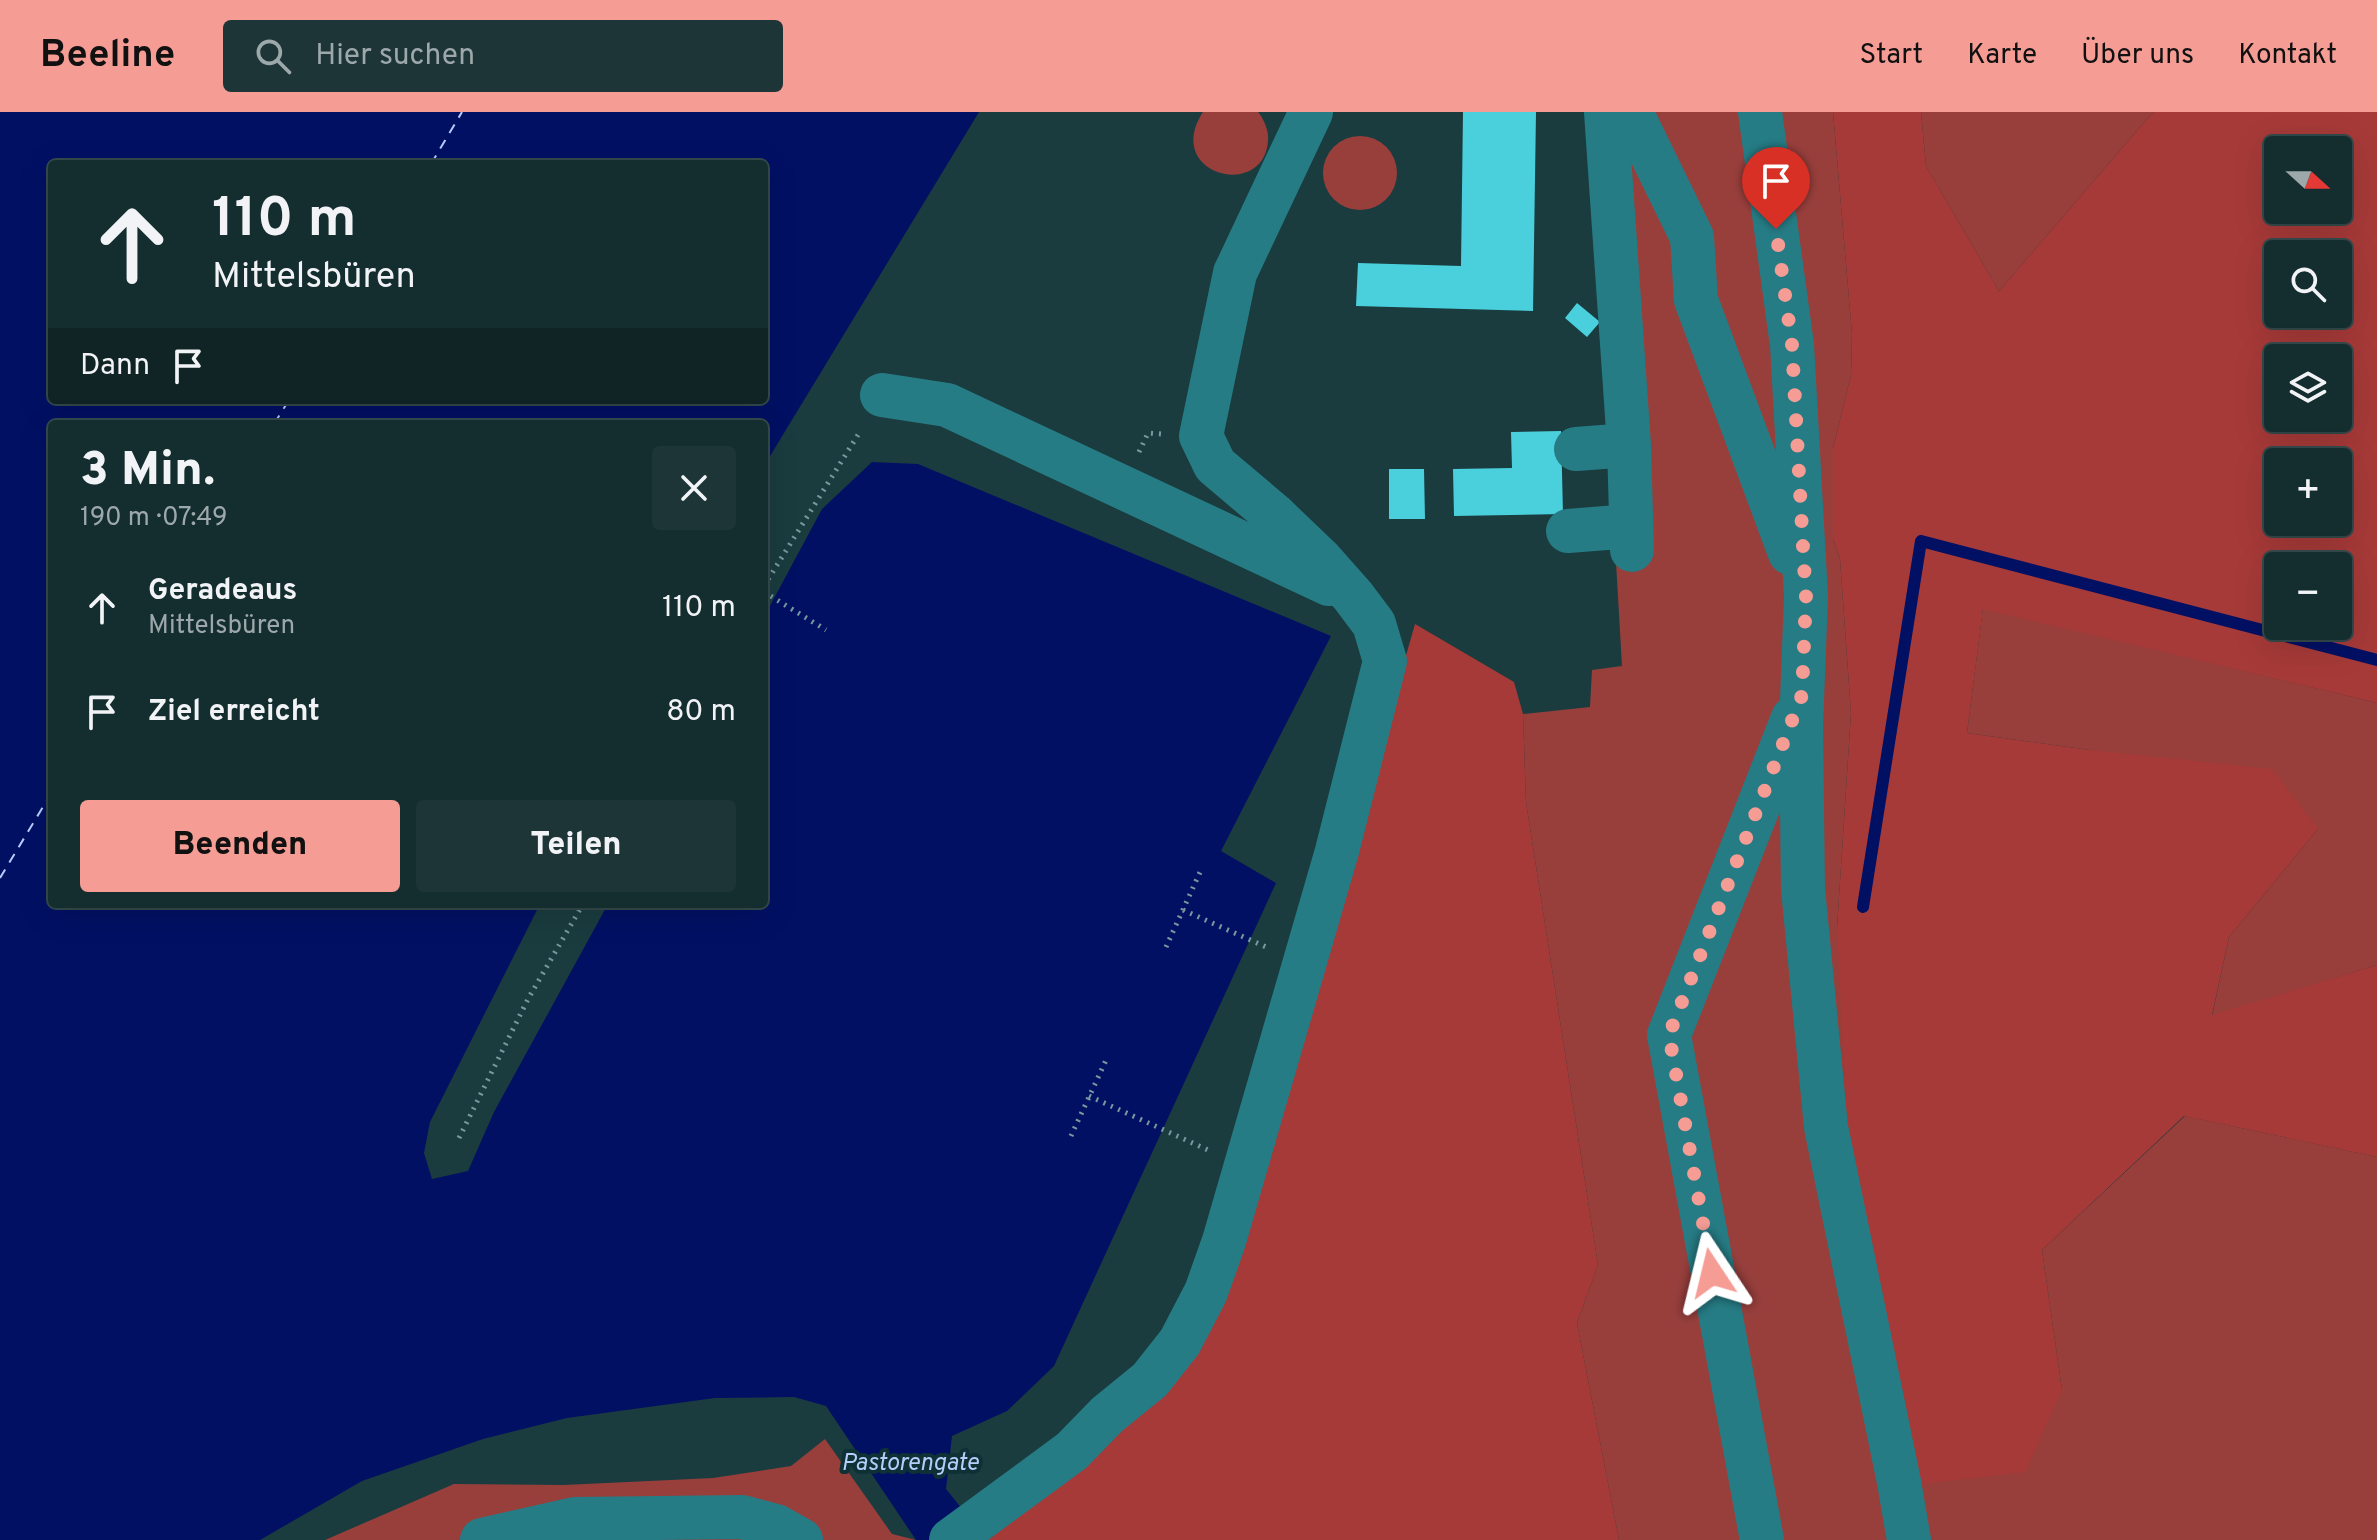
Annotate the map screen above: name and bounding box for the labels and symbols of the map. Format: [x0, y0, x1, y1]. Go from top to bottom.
north arrow [2264, 136, 2352, 224]
pin [1742, 147, 1810, 229]
position arrow [1670, 1231, 1754, 1315]
water label: Pastorengate [841, 1449, 979, 1479]

